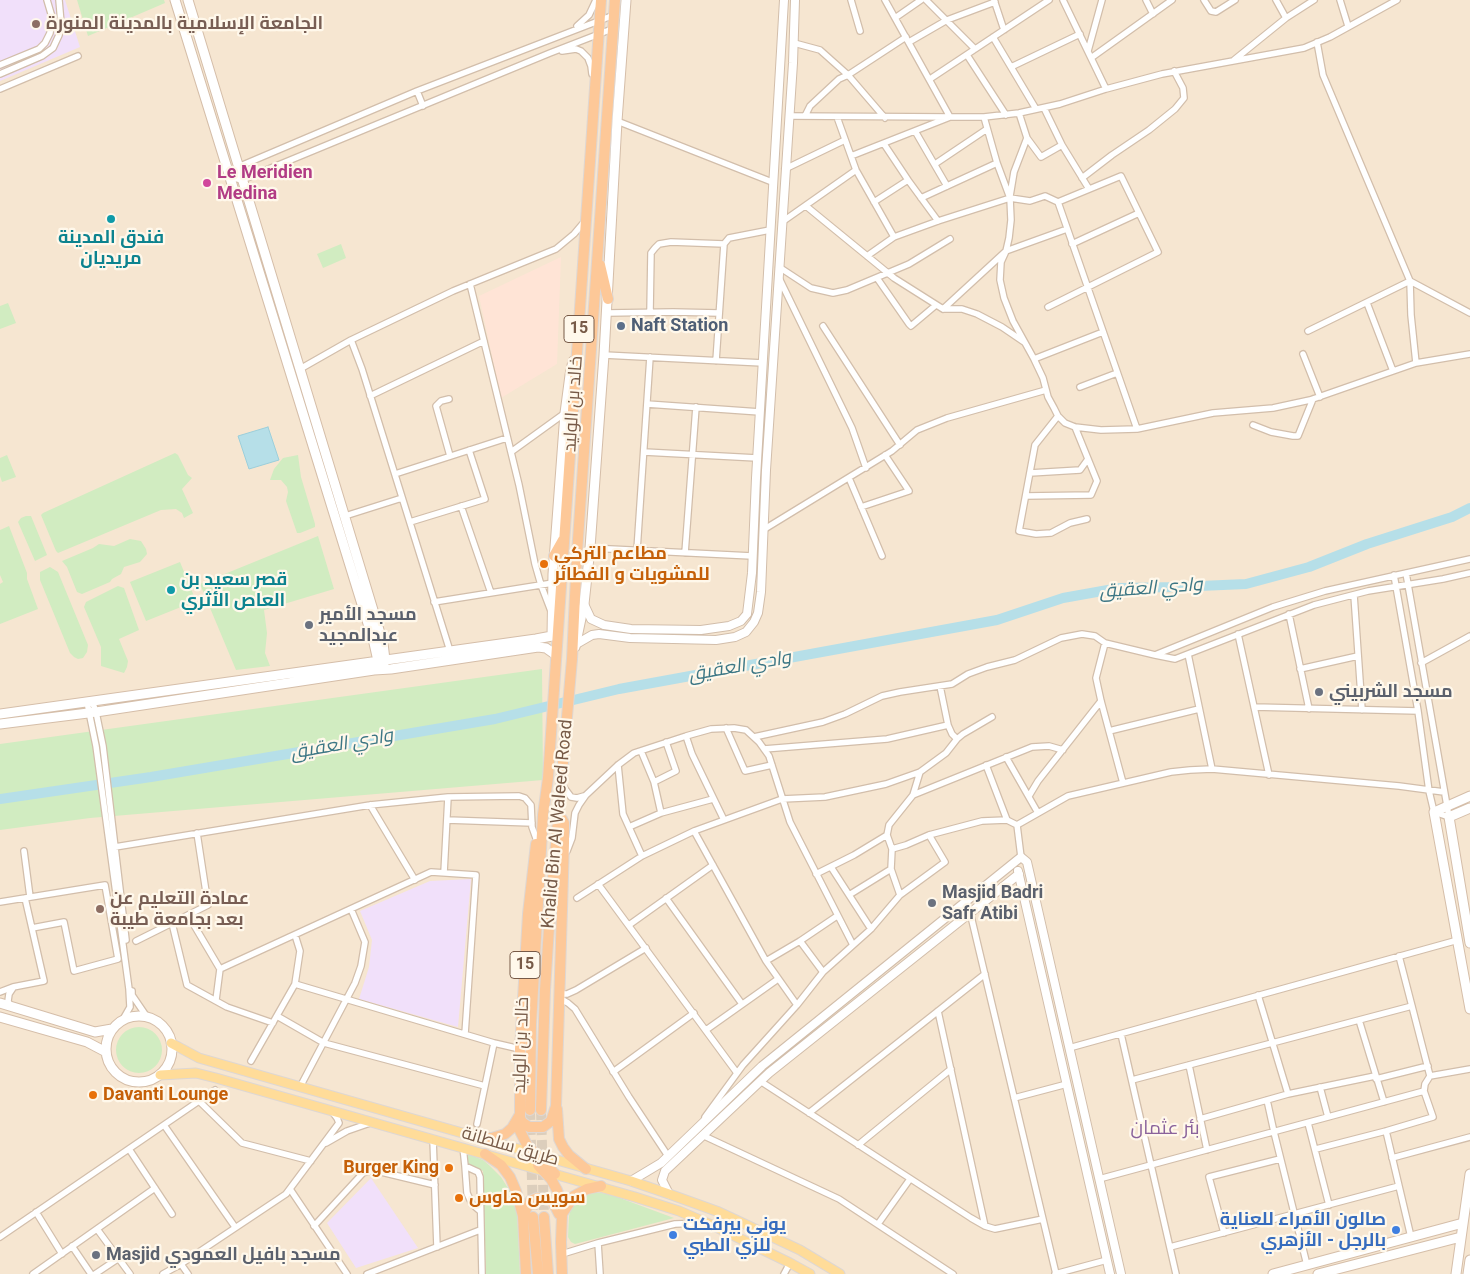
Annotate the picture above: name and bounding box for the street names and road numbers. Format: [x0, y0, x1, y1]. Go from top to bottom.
road number: 15 [564, 316, 594, 342]
street label: خالد بن الوليد [560, 355, 588, 453]
street label: Khalid Bin Al Waleed Road [538, 719, 578, 929]
road number: 15 [510, 952, 540, 978]
street label: خالد بن الوليد [510, 997, 534, 1093]
street label: طريق سلطانة [459, 1123, 561, 1171]

